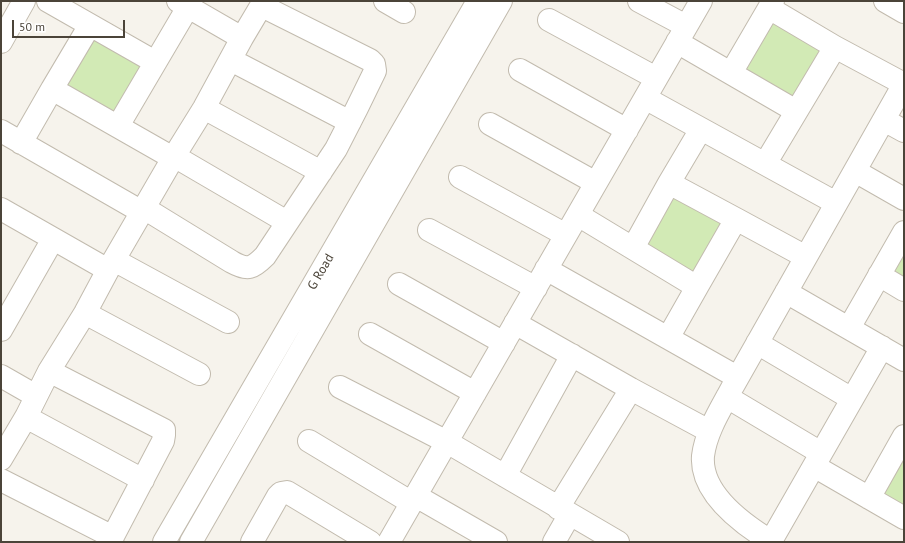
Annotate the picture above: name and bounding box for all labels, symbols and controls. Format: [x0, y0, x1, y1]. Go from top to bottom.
scale bar [14, 12, 127, 38]
text: 50 m [19, 19, 45, 34]
street label: G Road [305, 251, 337, 293]

